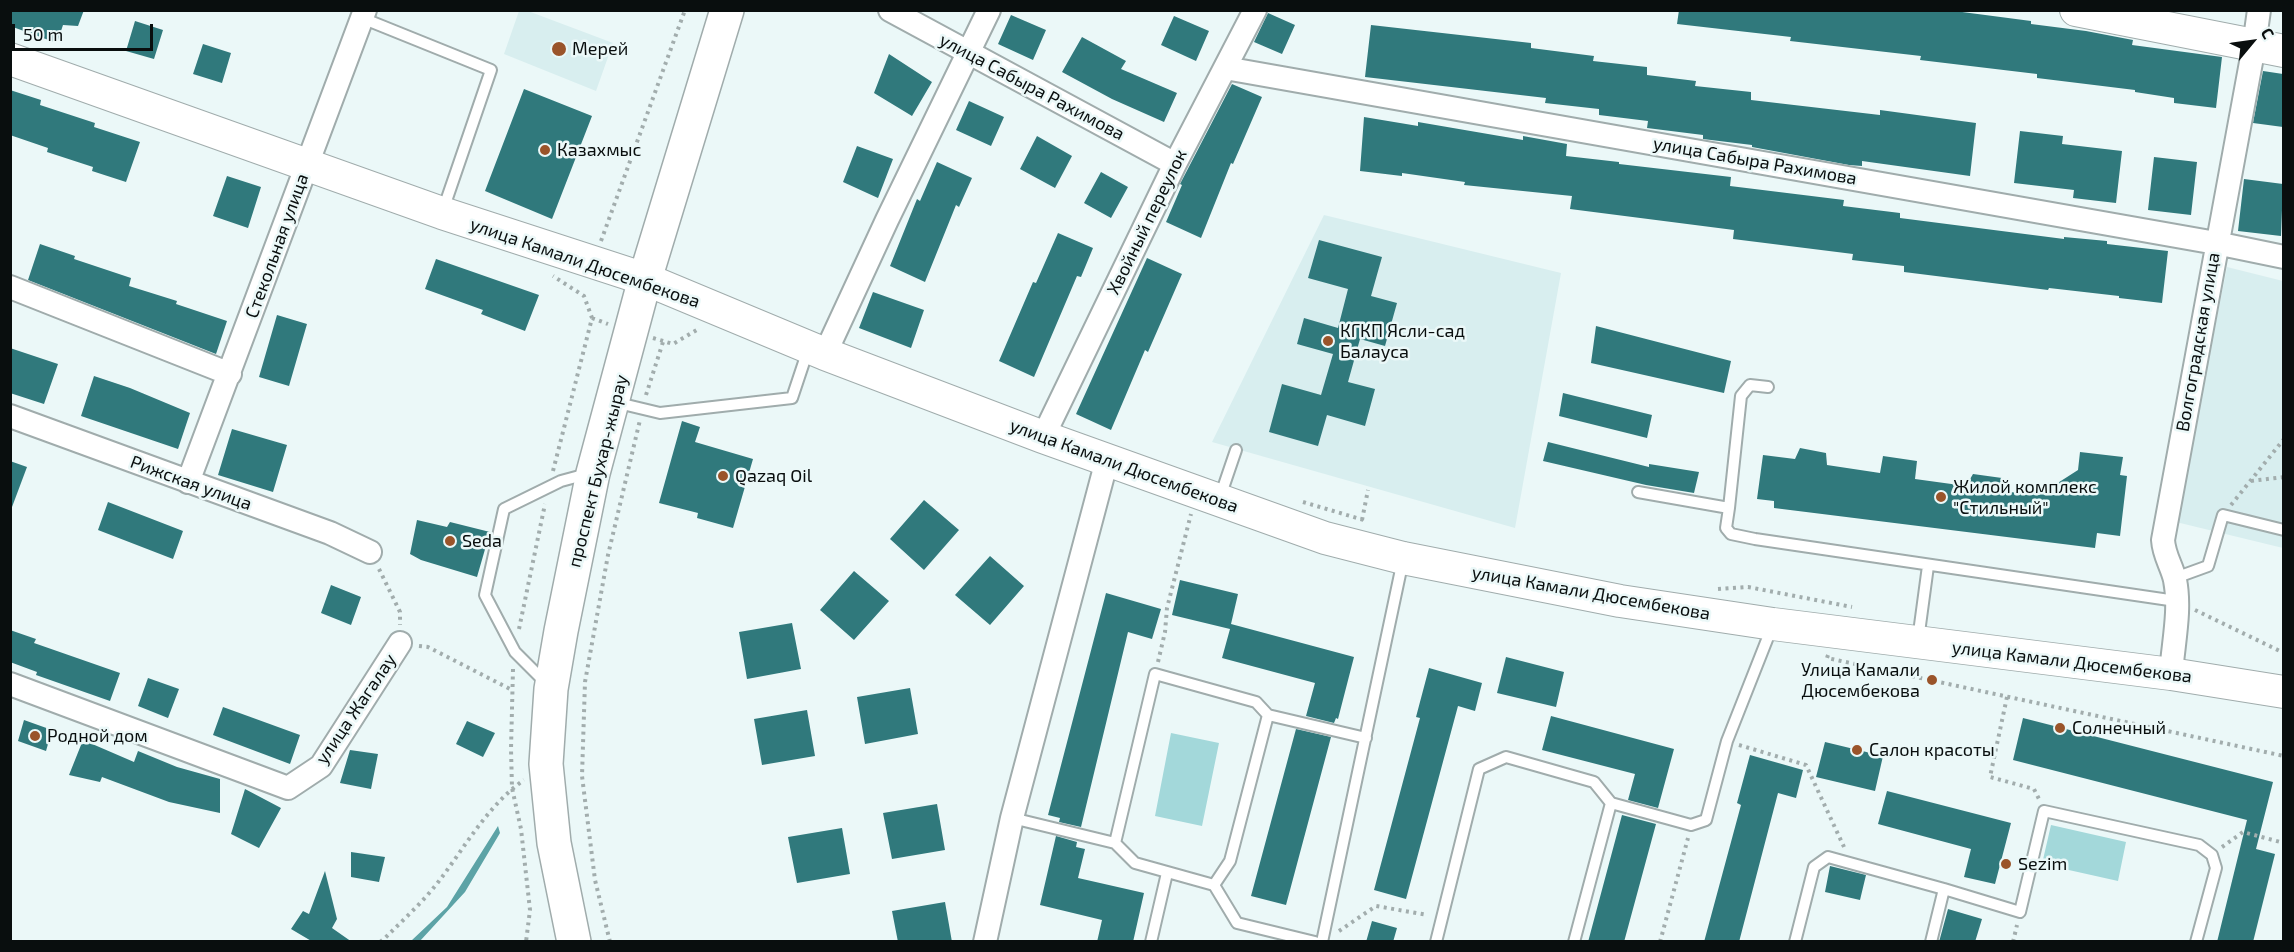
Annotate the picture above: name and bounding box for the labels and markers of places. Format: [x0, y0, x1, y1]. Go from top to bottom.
place label: Мерей [572, 38, 628, 60]
marker: Мерей [550, 40, 568, 58]
place label: Казахмыс [557, 139, 641, 161]
marker: Казахмыс [538, 143, 552, 157]
place label: КГКП Ясли-сад Балауса [1340, 320, 1465, 362]
marker: КГКП Ясли-сад Балауса [1321, 334, 1335, 348]
place label: Qazaq Oil [735, 465, 812, 487]
marker: Qazaq Oil [716, 469, 730, 483]
place label: Жилой комплекс "Стильный" [1953, 476, 2097, 518]
marker: Жилой комплекс "Стильный" [1934, 490, 1948, 504]
place label: Seda [462, 530, 502, 552]
marker: Seda [443, 534, 457, 548]
place label: Улица Камали Дюсембекова [1801, 659, 1920, 702]
marker: Улица Камали Дюсембекова [1925, 673, 1939, 687]
place label: Солнечный [2072, 717, 2166, 739]
marker: Солнечный [2053, 721, 2067, 735]
place label: Родной дом [47, 725, 148, 747]
marker: Родной дом [28, 729, 42, 743]
place label: Салон красоты [1869, 739, 1995, 761]
marker: Салон красоты [1850, 743, 1864, 757]
place label: Sezim [2018, 853, 2067, 875]
marker: Sezim [1999, 857, 2013, 871]

